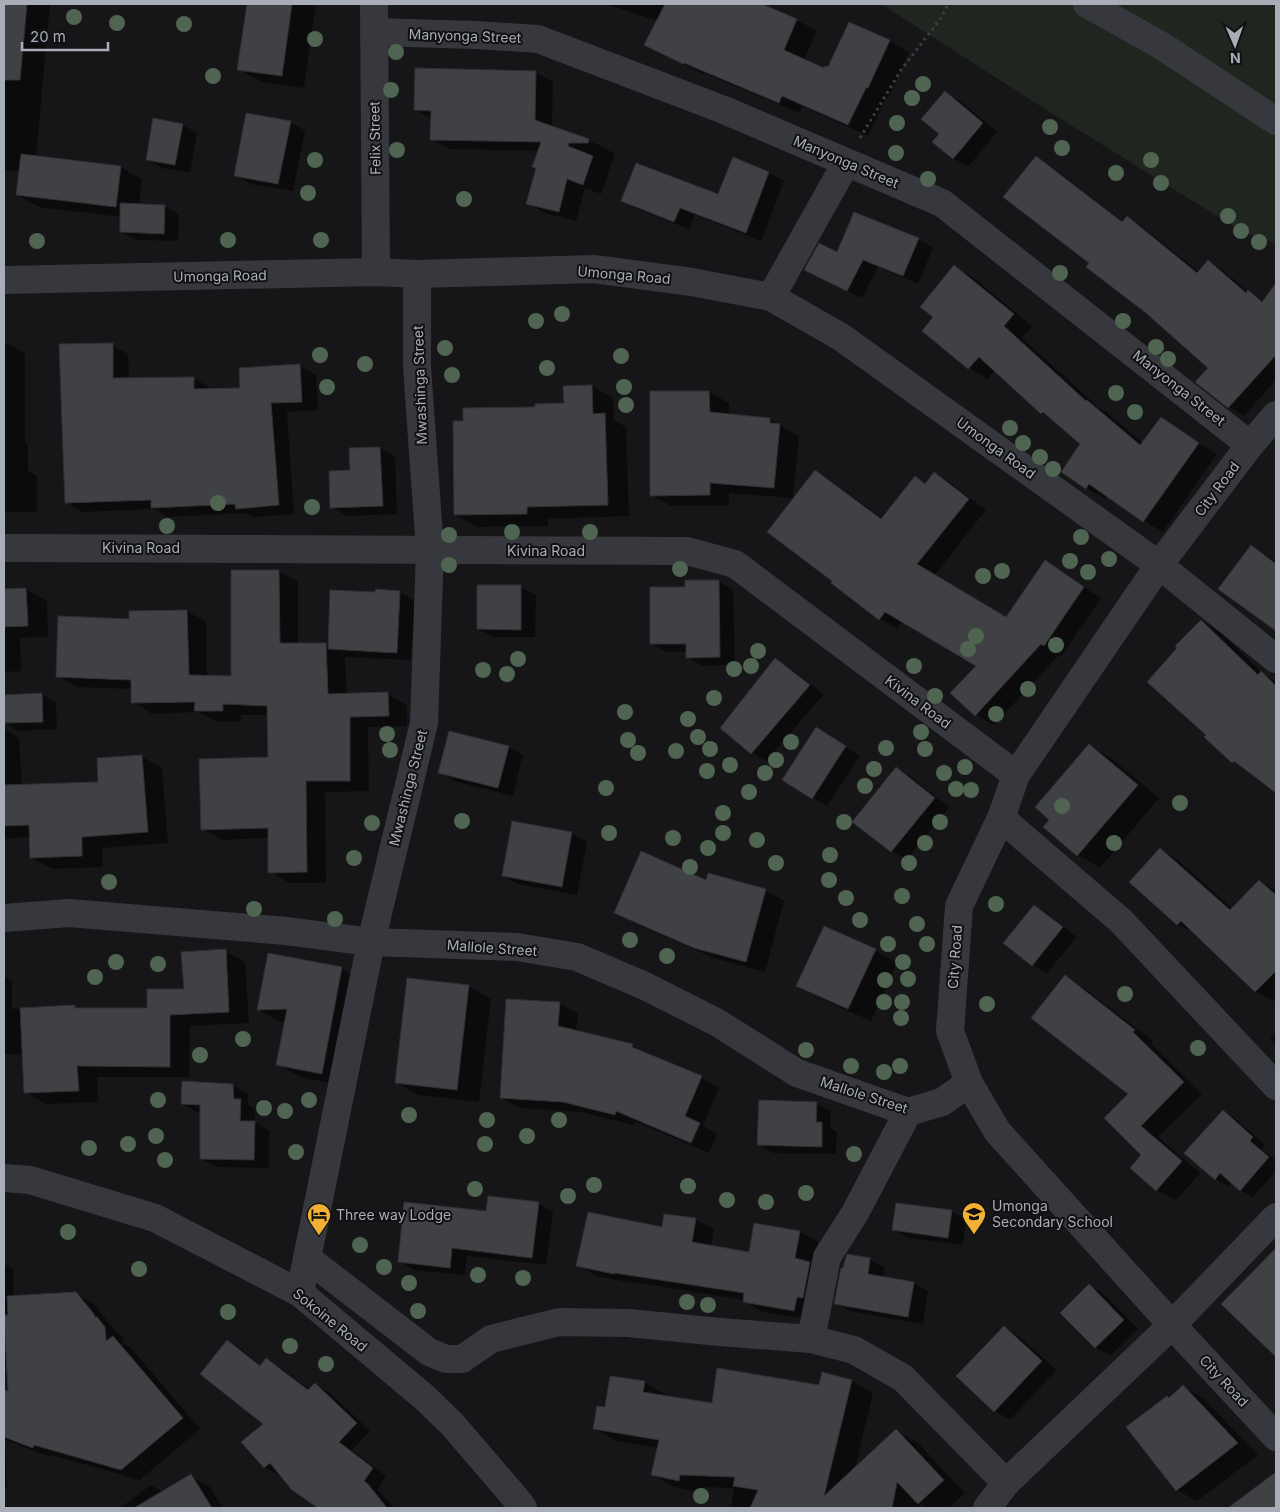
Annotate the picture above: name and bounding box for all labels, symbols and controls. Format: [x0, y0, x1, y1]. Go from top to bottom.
scale bar [22, 20, 109, 52]
north arrow [1210, 20, 1260, 70]
street label: Manyonga Street [408, 25, 522, 46]
text: 20 m [30, 27, 66, 46]
text: N [1230, 50, 1241, 67]
street label: Felix Street [365, 101, 384, 175]
street label: Manyonga Street [791, 132, 902, 192]
street label: Umonga Road [577, 262, 671, 287]
street label: Umonga Road [173, 266, 267, 285]
street label: Mwashinga Street [409, 325, 430, 445]
street label: Manyonga Street [1130, 346, 1229, 429]
street label: Umonga Road [953, 413, 1039, 482]
street label: City Road [1191, 458, 1243, 519]
street label: Kivina Road [102, 539, 180, 556]
street label: Kivina Road [507, 542, 585, 559]
street label: Kivina Road [882, 671, 955, 732]
street label: Mwashinga Street [385, 728, 430, 848]
street label: City Road [944, 924, 965, 990]
street label: Mallole Street [446, 936, 538, 959]
street label: Mallole Street [818, 1072, 910, 1117]
place label: Umonga Secondary School [992, 1197, 1113, 1230]
school or university icon: Umonga Secondary School [961, 1201, 987, 1235]
hotel icon: Three way Lodge [306, 1202, 332, 1236]
place label: Three way Lodge [336, 1206, 451, 1223]
street label: Sokoine Road [290, 1284, 371, 1355]
street label: City Road [1196, 1351, 1252, 1410]

